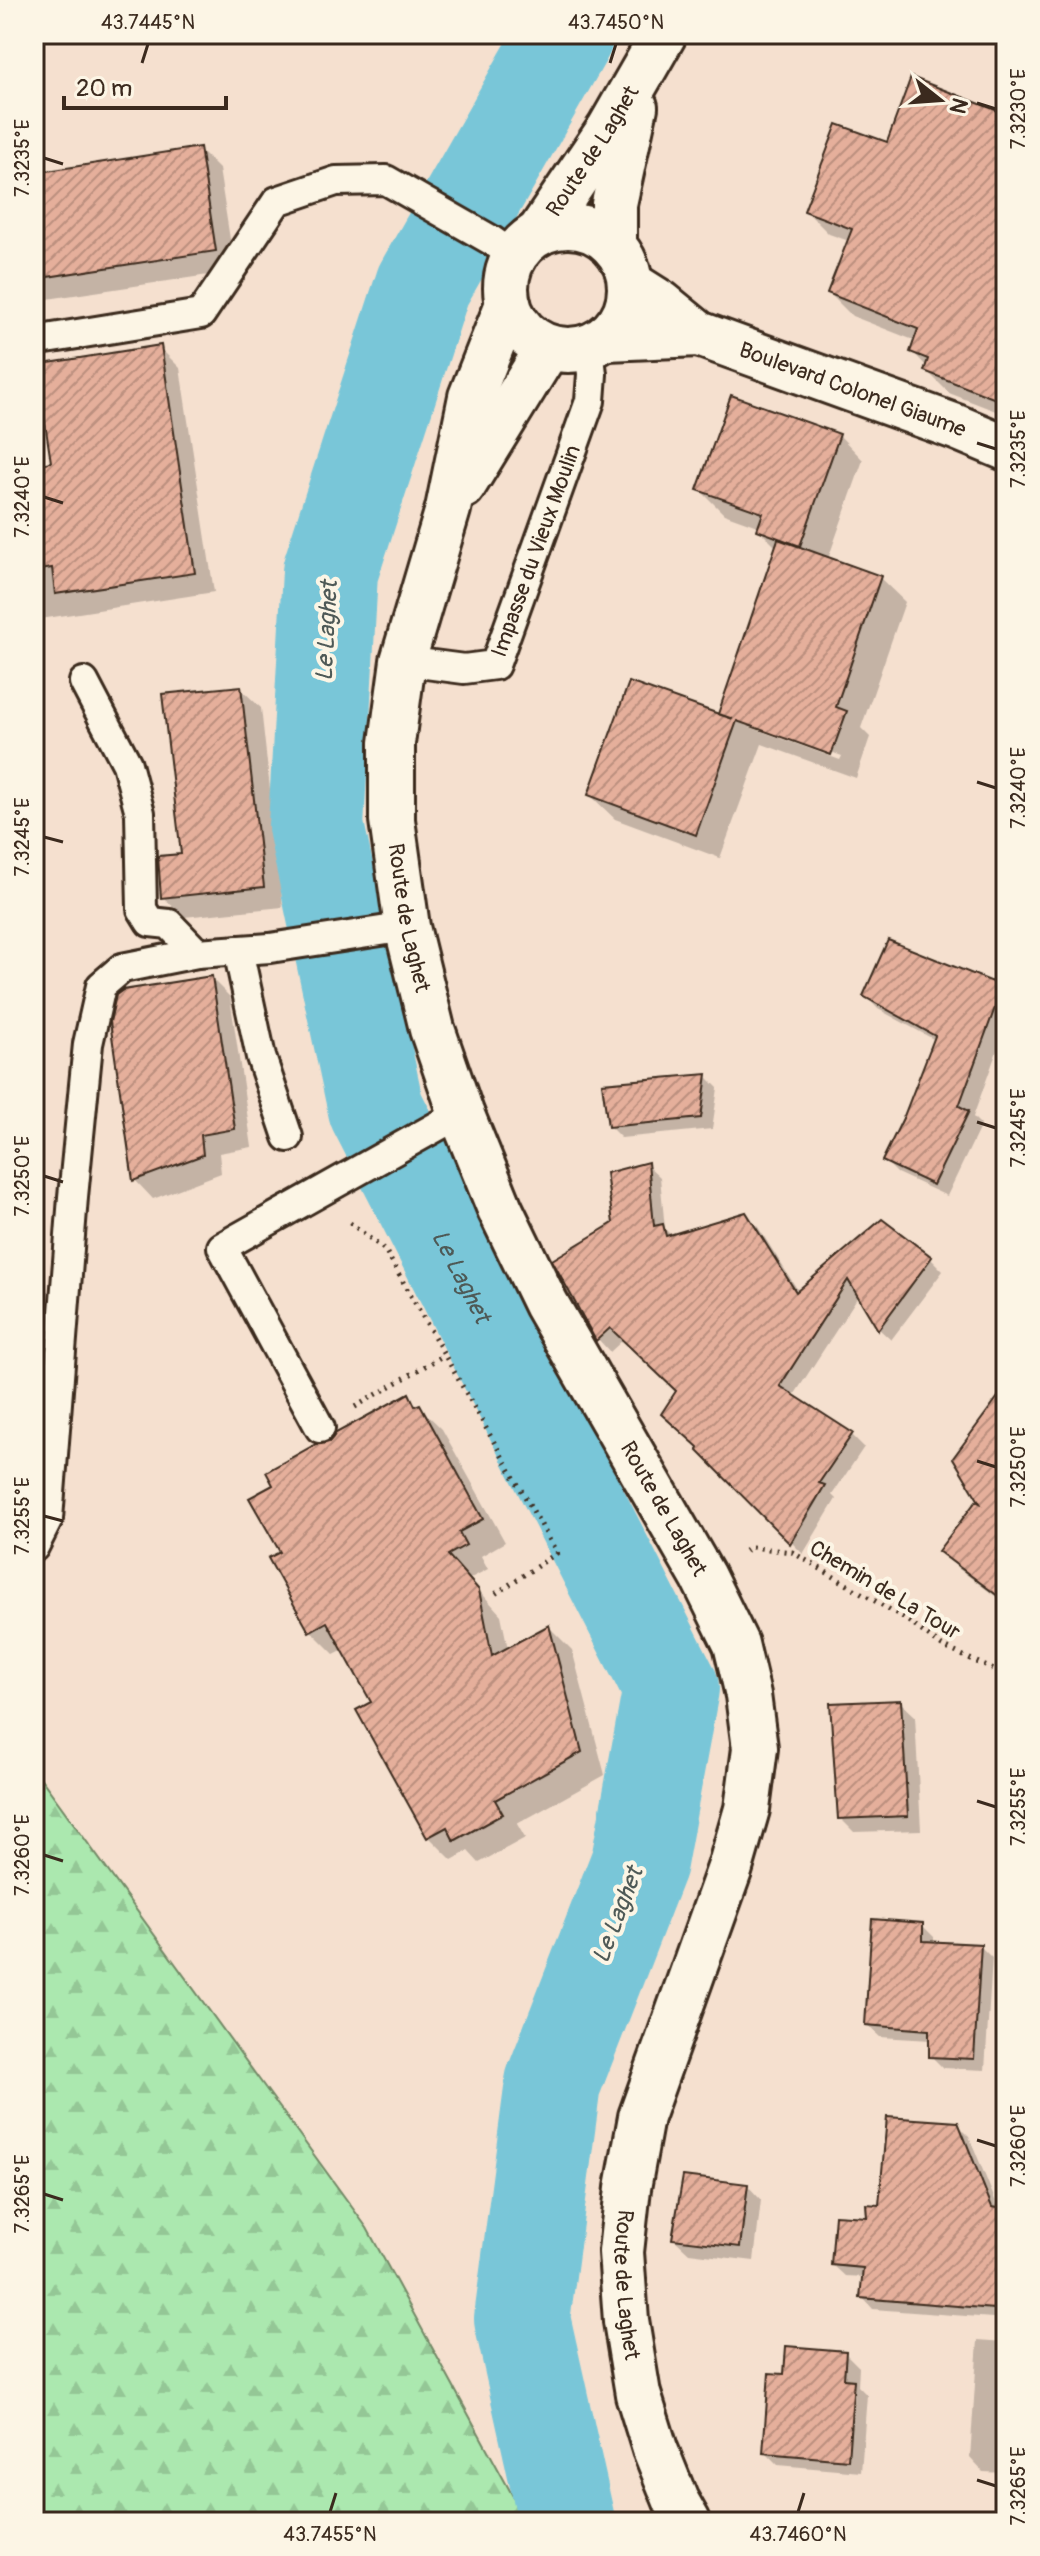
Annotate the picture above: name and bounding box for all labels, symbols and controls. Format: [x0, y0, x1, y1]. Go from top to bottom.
text: 43.7445°N [101, 10, 195, 35]
text: 43.7450°N [568, 10, 664, 35]
scale bar [64, 60, 226, 110]
north arrow [900, 60, 980, 140]
text: 7.3230°E [1006, 69, 1031, 149]
text: 20 m [76, 74, 132, 103]
street label: Route de Laghet [540, 80, 645, 222]
text: N [943, 94, 974, 117]
text: 7.3235°E [10, 119, 35, 197]
street label: Boulevard Colonel Giaume [735, 336, 971, 444]
text: 7.3235°E [1006, 410, 1031, 488]
street label: Impasse du Vieux Moulin [485, 441, 587, 661]
text: 7.3240°E [10, 456, 35, 538]
water label: Le Laghet [310, 578, 344, 682]
text: 7.3240°E [1006, 747, 1031, 829]
text: 7.3245°E [10, 798, 35, 876]
street label: Route de Laghet [381, 842, 437, 995]
text: 7.3245°E [1006, 1089, 1031, 1167]
text: 7.3250°E [10, 1136, 35, 1216]
water label: Le Laghet [426, 1225, 498, 1330]
text: 7.3250°E [1006, 1427, 1031, 1507]
street label: Route de Laghet [614, 1436, 714, 1581]
text: 7.3255°E [10, 1477, 35, 1555]
street label: Chemin de La Tour [805, 1534, 966, 1646]
text: 7.3255°E [1006, 1768, 1031, 1846]
text: 7.3260°E [10, 1814, 35, 1896]
water label: Le Laghet [586, 1861, 650, 1967]
text: 7.3260°E [1006, 2105, 1031, 2187]
text: 7.3265°E [10, 2155, 35, 2233]
street label: Route de Laghet [607, 2208, 646, 2362]
text: 7.3265°E [1006, 2447, 1031, 2525]
text: 43.7455°N [283, 2522, 377, 2547]
text: 43.7460°N [750, 2522, 846, 2547]

